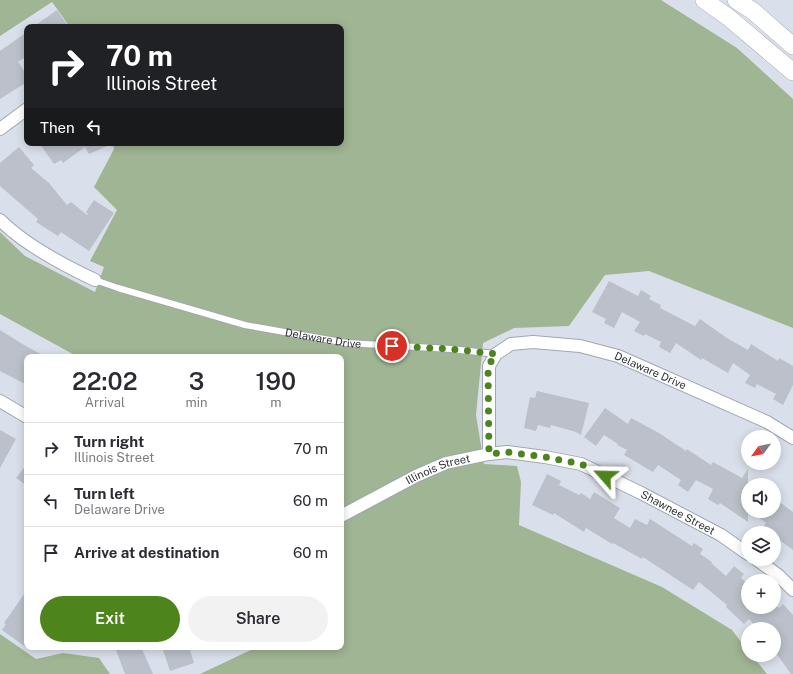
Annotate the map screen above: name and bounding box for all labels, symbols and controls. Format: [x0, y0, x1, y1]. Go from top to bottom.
text: 70 m [106, 39, 173, 72]
icon: right [40, 40, 92, 92]
text: Illinois Street [106, 73, 217, 94]
icon: left [83, 116, 105, 138]
text: Then [40, 119, 75, 136]
street label: Delaware Drive [284, 326, 362, 350]
pin [375, 329, 409, 363]
icon: arrive [381, 335, 403, 357]
street label: Delaware Drive [613, 349, 688, 391]
text: 22:02 [72, 367, 138, 395]
text: 3 [189, 367, 204, 395]
text: 190 [256, 367, 296, 395]
text: Arrival [85, 395, 125, 410]
text: min [186, 395, 208, 410]
text: m [270, 395, 281, 410]
north arrow [741, 430, 781, 470]
map controls [741, 430, 781, 662]
text: Turn right [74, 433, 144, 450]
icon: right [40, 438, 62, 460]
text: 70 m [293, 440, 328, 457]
text: Illinois Street [74, 450, 154, 465]
street label: Illinois Street [403, 452, 471, 486]
position arrow [584, 455, 626, 497]
button: sound [741, 478, 781, 518]
text: Turn left [74, 485, 135, 502]
street label: Shawnee Street [639, 488, 717, 537]
icon: left [40, 490, 62, 512]
text: 60 m [293, 492, 328, 509]
text: Delaware Drive [74, 502, 165, 517]
button: layers [741, 526, 781, 566]
icon: arrive [40, 542, 62, 564]
text: Arrive at destination [74, 544, 219, 561]
text: 60 m [293, 544, 328, 561]
button: + [741, 574, 781, 614]
button: Exit [40, 596, 180, 642]
button: Share [188, 596, 328, 642]
button: − [741, 622, 781, 662]

